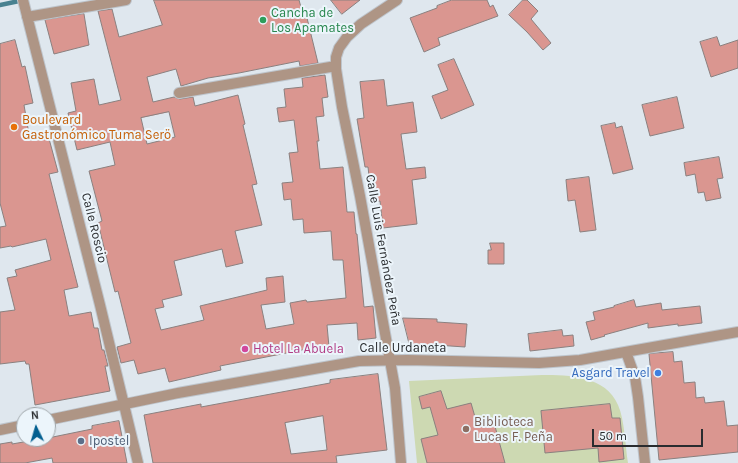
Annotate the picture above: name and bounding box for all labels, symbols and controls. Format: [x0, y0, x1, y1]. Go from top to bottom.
place label: Cancha de Los Apamates [271, 5, 354, 36]
marker: Cancha de Los Apamates [258, 15, 268, 25]
place label: Boulevard Gastronómico Tuma Serö [22, 112, 171, 143]
marker: Boulevard Gastronómico Tuma Serö [9, 122, 19, 132]
street label: Calle Luis Fernández Peña [362, 173, 404, 327]
street label: Calle Roscio [78, 191, 110, 265]
street label: Calle Urdaneta [360, 340, 446, 356]
place label: Hotel La Abuela [253, 341, 344, 357]
marker: Hotel La Abuela [240, 344, 250, 354]
place label: Asgard Travel [571, 365, 650, 381]
marker: Asgard Travel [653, 368, 663, 378]
north arrow [16, 407, 56, 447]
text: N [30, 409, 39, 422]
place label: Biblioteca Lucas F. Peña [474, 414, 553, 445]
scale bar [594, 421, 705, 447]
marker: Biblioteca Lucas F. Peña [461, 424, 471, 434]
text: 50 m [599, 429, 627, 443]
place label: Ipostel [89, 433, 129, 449]
marker: Ipostel [76, 436, 86, 446]

